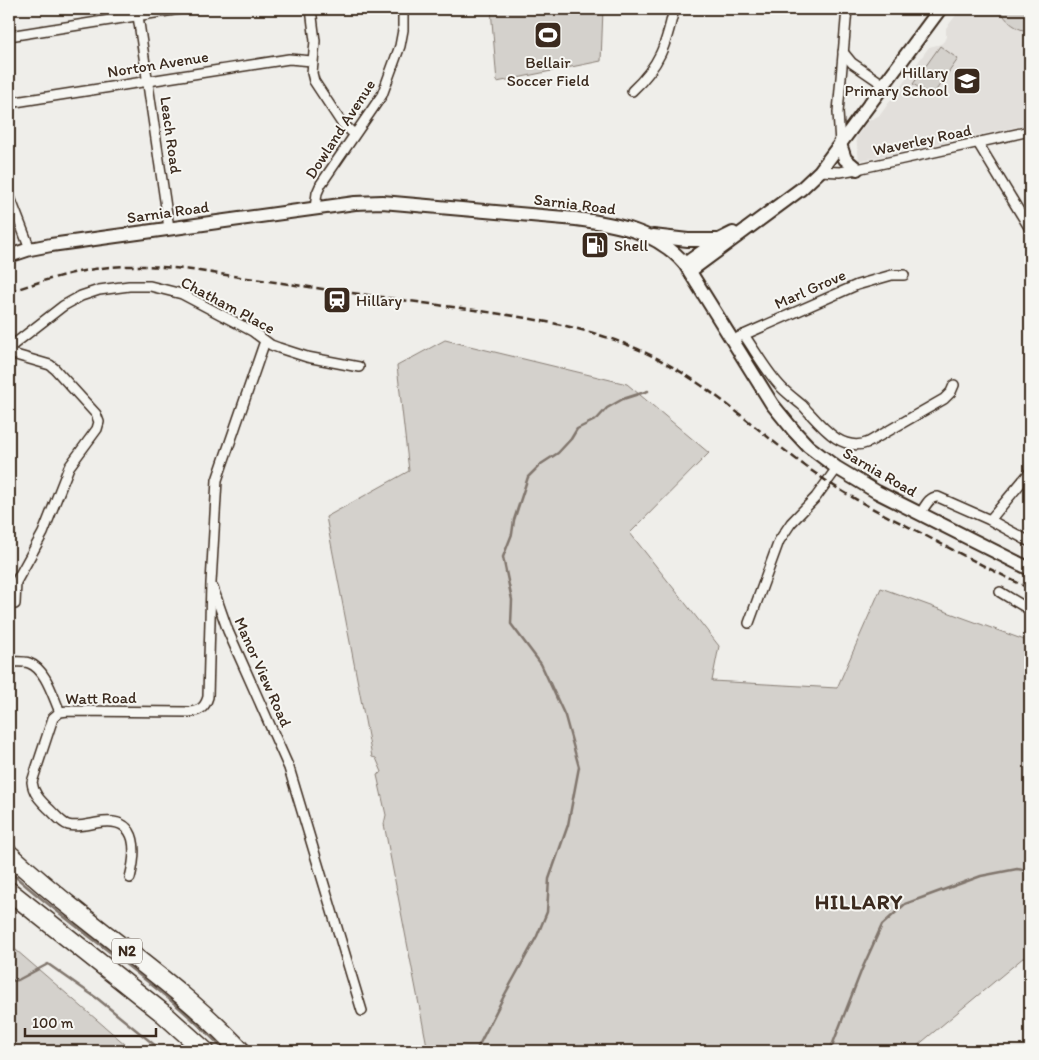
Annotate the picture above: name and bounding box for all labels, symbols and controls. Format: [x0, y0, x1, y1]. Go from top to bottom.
sports icon: Bellair Soccer Field [533, 20, 563, 50]
street label: Norton Avenue [106, 47, 210, 81]
place label: Bellair Soccer Field [507, 53, 590, 90]
place label: Hillary Primary School [845, 63, 948, 100]
school or university icon: Hillary Primary School [952, 66, 982, 96]
street label: Dowland Avenue [301, 76, 379, 182]
street label: Leach Road [156, 95, 186, 175]
street label: Waverley Road [871, 120, 973, 160]
street label: Sarnia Road [533, 190, 617, 218]
street label: Sarnia Road [126, 197, 210, 227]
fuel station icon: Shell [580, 230, 610, 260]
place label: Shell [614, 236, 649, 255]
street label: Marl Grove [771, 265, 849, 313]
street label: Chatham Place [178, 272, 278, 338]
station icon: Hillary [322, 285, 352, 315]
place label: Hillary [356, 291, 402, 310]
street label: Sarnia Road [839, 443, 921, 501]
street label: Manor View Road [230, 614, 296, 730]
street label: Watt Road [65, 688, 137, 708]
district label: HILLARY [815, 889, 903, 914]
road number: N2 [112, 938, 142, 964]
scale bar [25, 1005, 156, 1037]
text: 100 m [32, 1014, 74, 1032]

